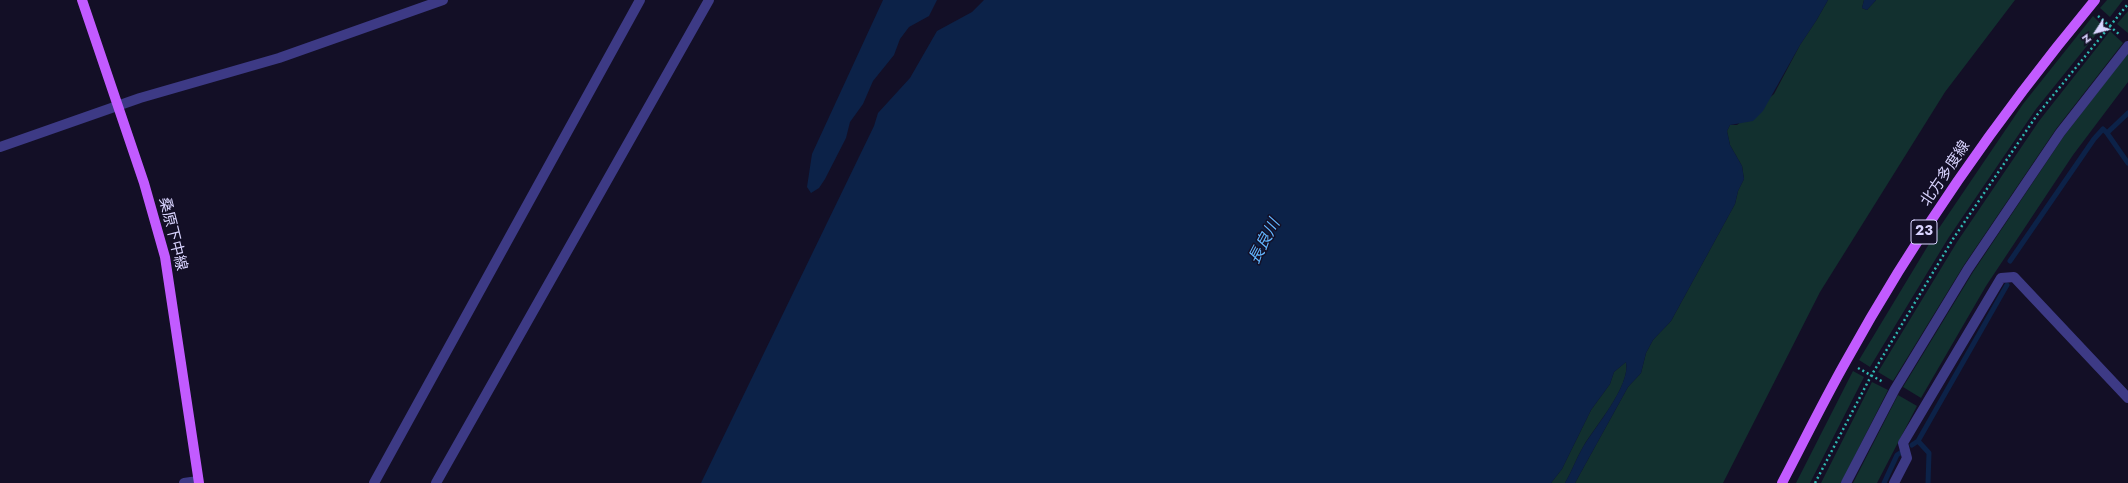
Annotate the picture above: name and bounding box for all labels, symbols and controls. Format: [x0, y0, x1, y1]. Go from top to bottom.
north arrow [2076, 12, 2116, 52]
text: N [2077, 31, 2095, 47]
street label: 北方多度線 [1918, 138, 1974, 210]
street label: 桑原下中線 [154, 195, 190, 273]
water label: 長良川 [1245, 216, 1285, 268]
road number: 23 [1911, 220, 1937, 244]

